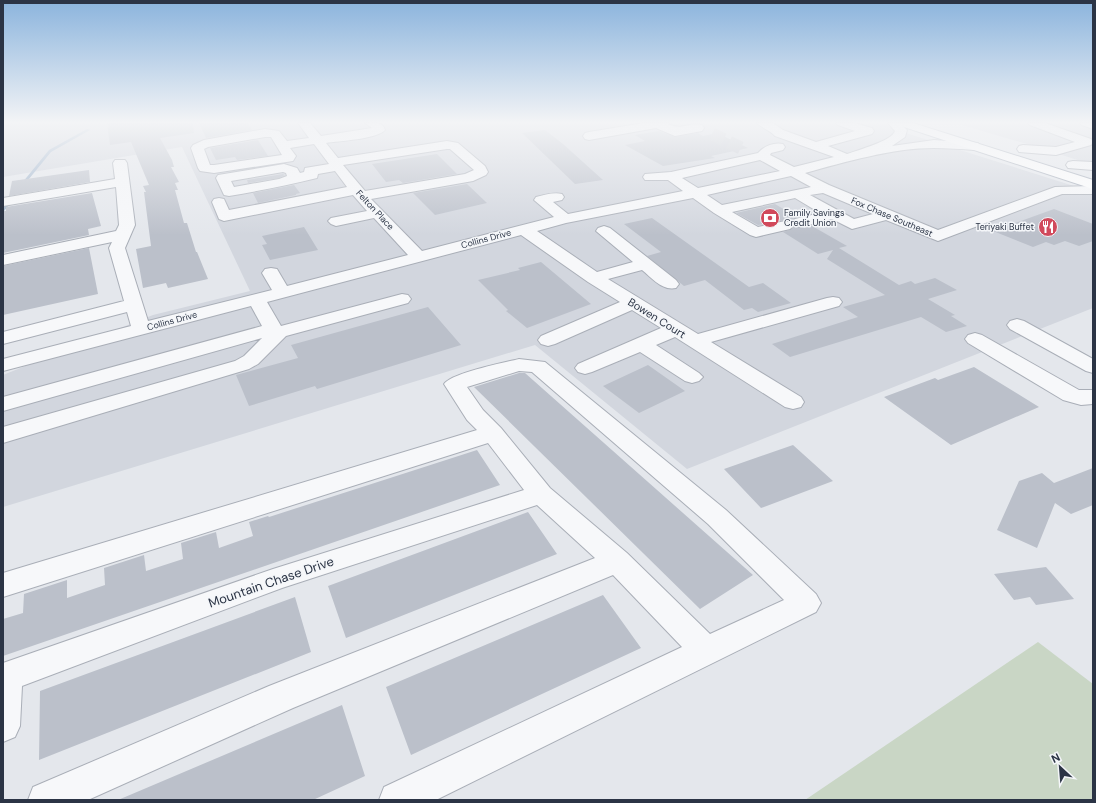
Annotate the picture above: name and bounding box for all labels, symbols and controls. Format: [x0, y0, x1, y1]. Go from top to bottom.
street label: Felton Place [353, 187, 397, 233]
street label: Fox Chase Southeast [849, 194, 935, 240]
bank icon: Family Savings Credit Union [759, 207, 781, 229]
place label: Family Savings Credit Union [784, 207, 845, 229]
restaurant icon: Teriyaki Buffet [1037, 216, 1059, 238]
place label: Teriyaki Buffet [975, 221, 1034, 233]
street label: Collins Drive [460, 227, 512, 251]
street label: Bowen Court [625, 295, 689, 341]
street label: Collins Drive [146, 309, 198, 333]
street label: Mountain Chase Drive [206, 553, 336, 611]
north arrow [1040, 747, 1080, 787]
text: N [1049, 750, 1062, 766]

